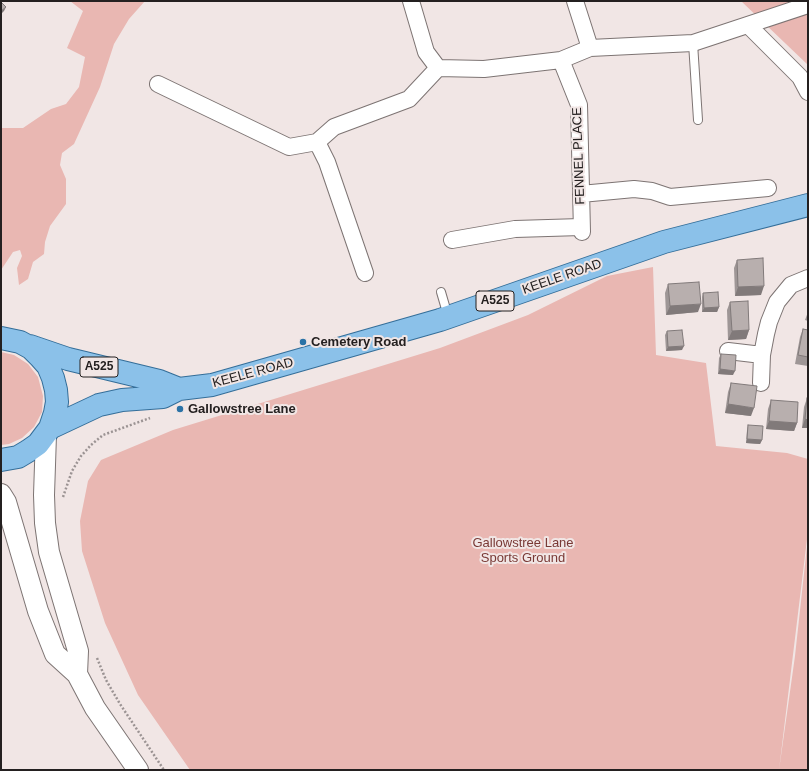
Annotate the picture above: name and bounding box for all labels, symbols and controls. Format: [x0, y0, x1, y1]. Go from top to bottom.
street label: FENNEL PLACE [570, 107, 588, 205]
street label: KEELE ROAD [520, 256, 604, 298]
road number: A525 [476, 291, 514, 311]
place label: Cemetery Road [311, 334, 406, 350]
marker: Cemetery Road [298, 337, 308, 347]
street label: KEELE ROAD [211, 355, 295, 391]
road number: A525 [80, 357, 118, 377]
place label: Gallowstree Lane [188, 401, 296, 417]
marker: Gallowstree Lane [175, 404, 185, 414]
park label: Gallowstree Lane Sports Ground [472, 535, 574, 566]

